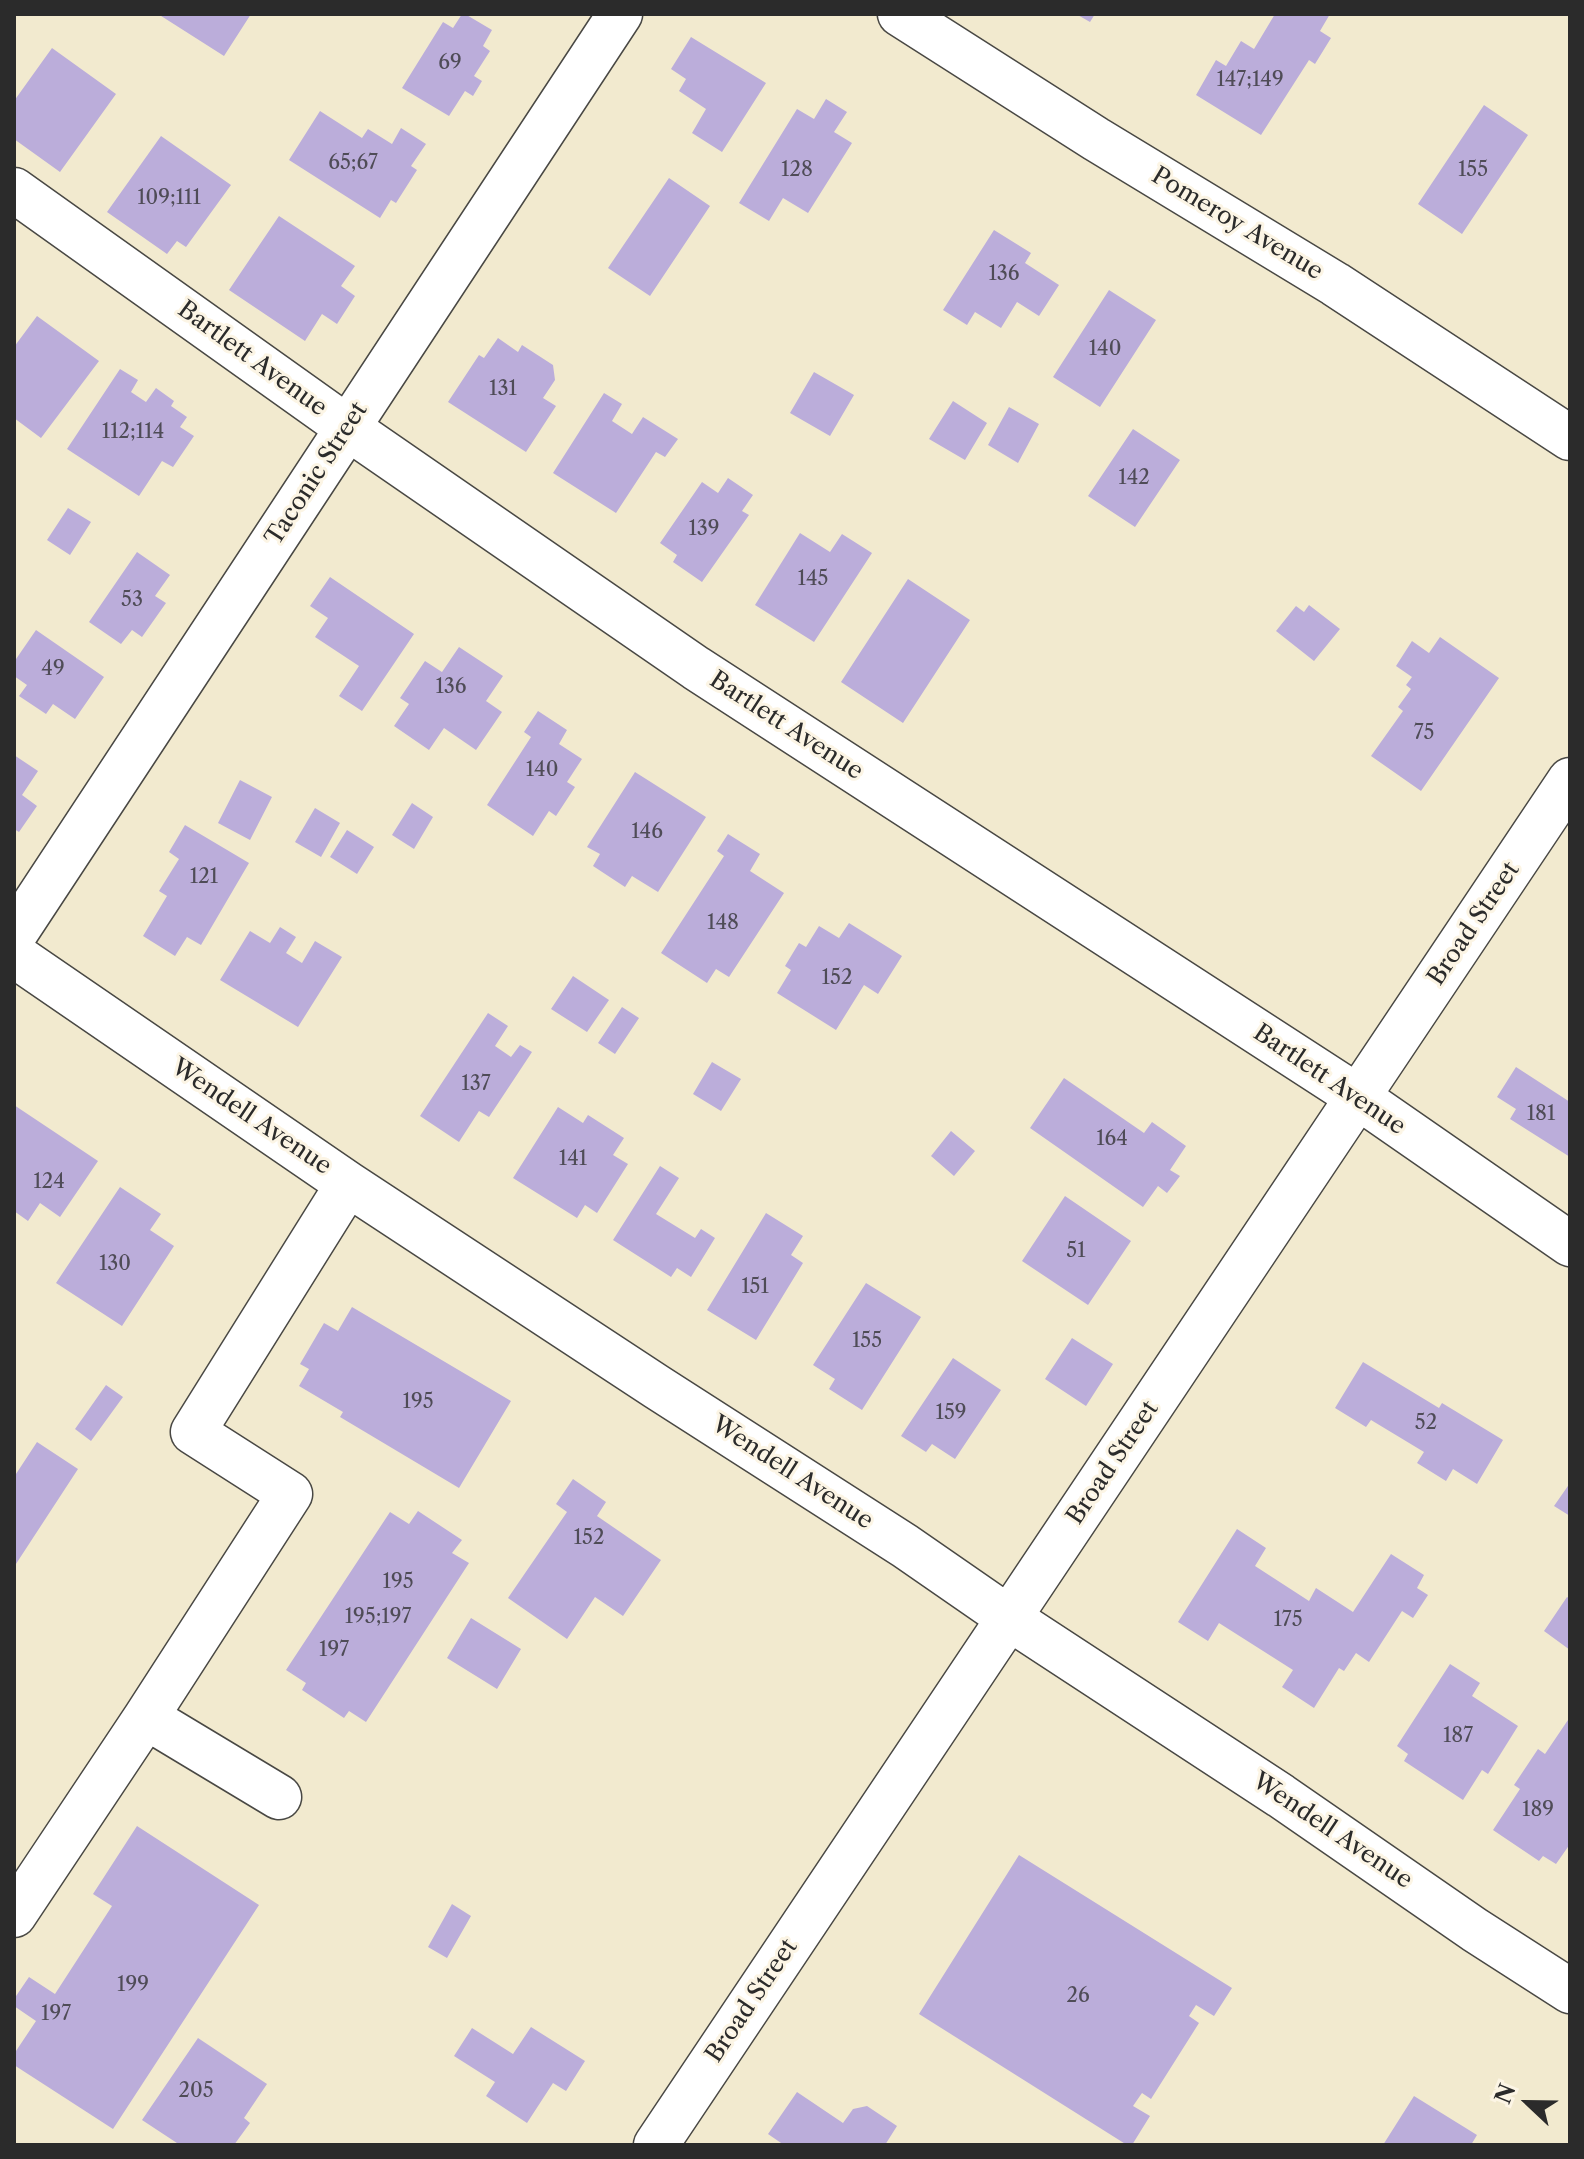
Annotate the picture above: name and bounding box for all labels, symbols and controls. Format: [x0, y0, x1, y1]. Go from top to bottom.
house number: 69 [438, 51, 462, 75]
house number: 147;149 [1216, 68, 1284, 92]
house number: 65;67 [328, 151, 378, 175]
house number: 128 [781, 158, 813, 182]
house number: 155 [1458, 158, 1488, 182]
street label: Pomeroy Avenue [1146, 162, 1328, 286]
house number: 109;111 [137, 186, 201, 210]
house number: 136 [988, 262, 1020, 286]
street label: Bartlett Avenue [172, 295, 332, 423]
house number: 140 [1089, 337, 1121, 361]
house number: 131 [489, 377, 517, 401]
street label: Taconic Street [260, 397, 374, 551]
house number: 112;114 [102, 420, 164, 444]
house number: 142 [1118, 466, 1150, 490]
house number: 139 [688, 517, 720, 541]
house number: 145 [798, 567, 828, 591]
house number: 53 [121, 588, 143, 612]
house number: 49 [41, 657, 65, 681]
street label: Bartlett Avenue [704, 666, 868, 786]
house number: 136 [435, 675, 467, 699]
house number: 75 [1414, 721, 1434, 745]
house number: 140 [526, 758, 558, 782]
house number: 146 [631, 820, 663, 844]
street label: Broad Street [1422, 857, 1526, 991]
house number: 121 [190, 865, 218, 889]
house number: 148 [707, 911, 739, 935]
house number: 152 [822, 966, 852, 990]
street label: Bartlett Avenue [1247, 1019, 1411, 1141]
street label: Wendell Avenue [166, 1053, 336, 1181]
house number: 137 [461, 1072, 491, 1096]
house number: 181 [1527, 1102, 1555, 1126]
house number: 164 [1096, 1127, 1128, 1151]
house number: 141 [559, 1147, 587, 1171]
house number: 124 [33, 1170, 65, 1194]
house number: 51 [1066, 1239, 1086, 1263]
house number: 130 [99, 1252, 131, 1276]
house number: 151 [741, 1275, 769, 1299]
house number: 155 [852, 1329, 882, 1353]
house number: 195 [403, 1390, 433, 1414]
street label: Broad Street [1061, 1396, 1165, 1530]
house number: 159 [936, 1401, 966, 1425]
street label: Wendell Avenue [706, 1410, 878, 1536]
house number: 52 [1415, 1411, 1437, 1435]
house number: 152 [574, 1526, 604, 1550]
house number: 195 [383, 1570, 413, 1594]
house number: 195;197 [345, 1605, 411, 1629]
house number: 175 [1273, 1608, 1303, 1632]
house number: 197 [319, 1638, 349, 1662]
house number: 187 [1443, 1724, 1473, 1748]
street label: Wendell Avenue [1247, 1767, 1417, 1895]
house number: 189 [1522, 1798, 1554, 1822]
street label: Broad Street [700, 1934, 804, 2068]
house number: 199 [117, 1973, 149, 1997]
house number: 26 [1066, 1984, 1090, 2008]
house number: 197 [41, 2002, 71, 2026]
north arrow [1488, 2063, 1568, 2143]
house number: 205 [178, 2079, 214, 2103]
text: N [1489, 2080, 1521, 2108]

